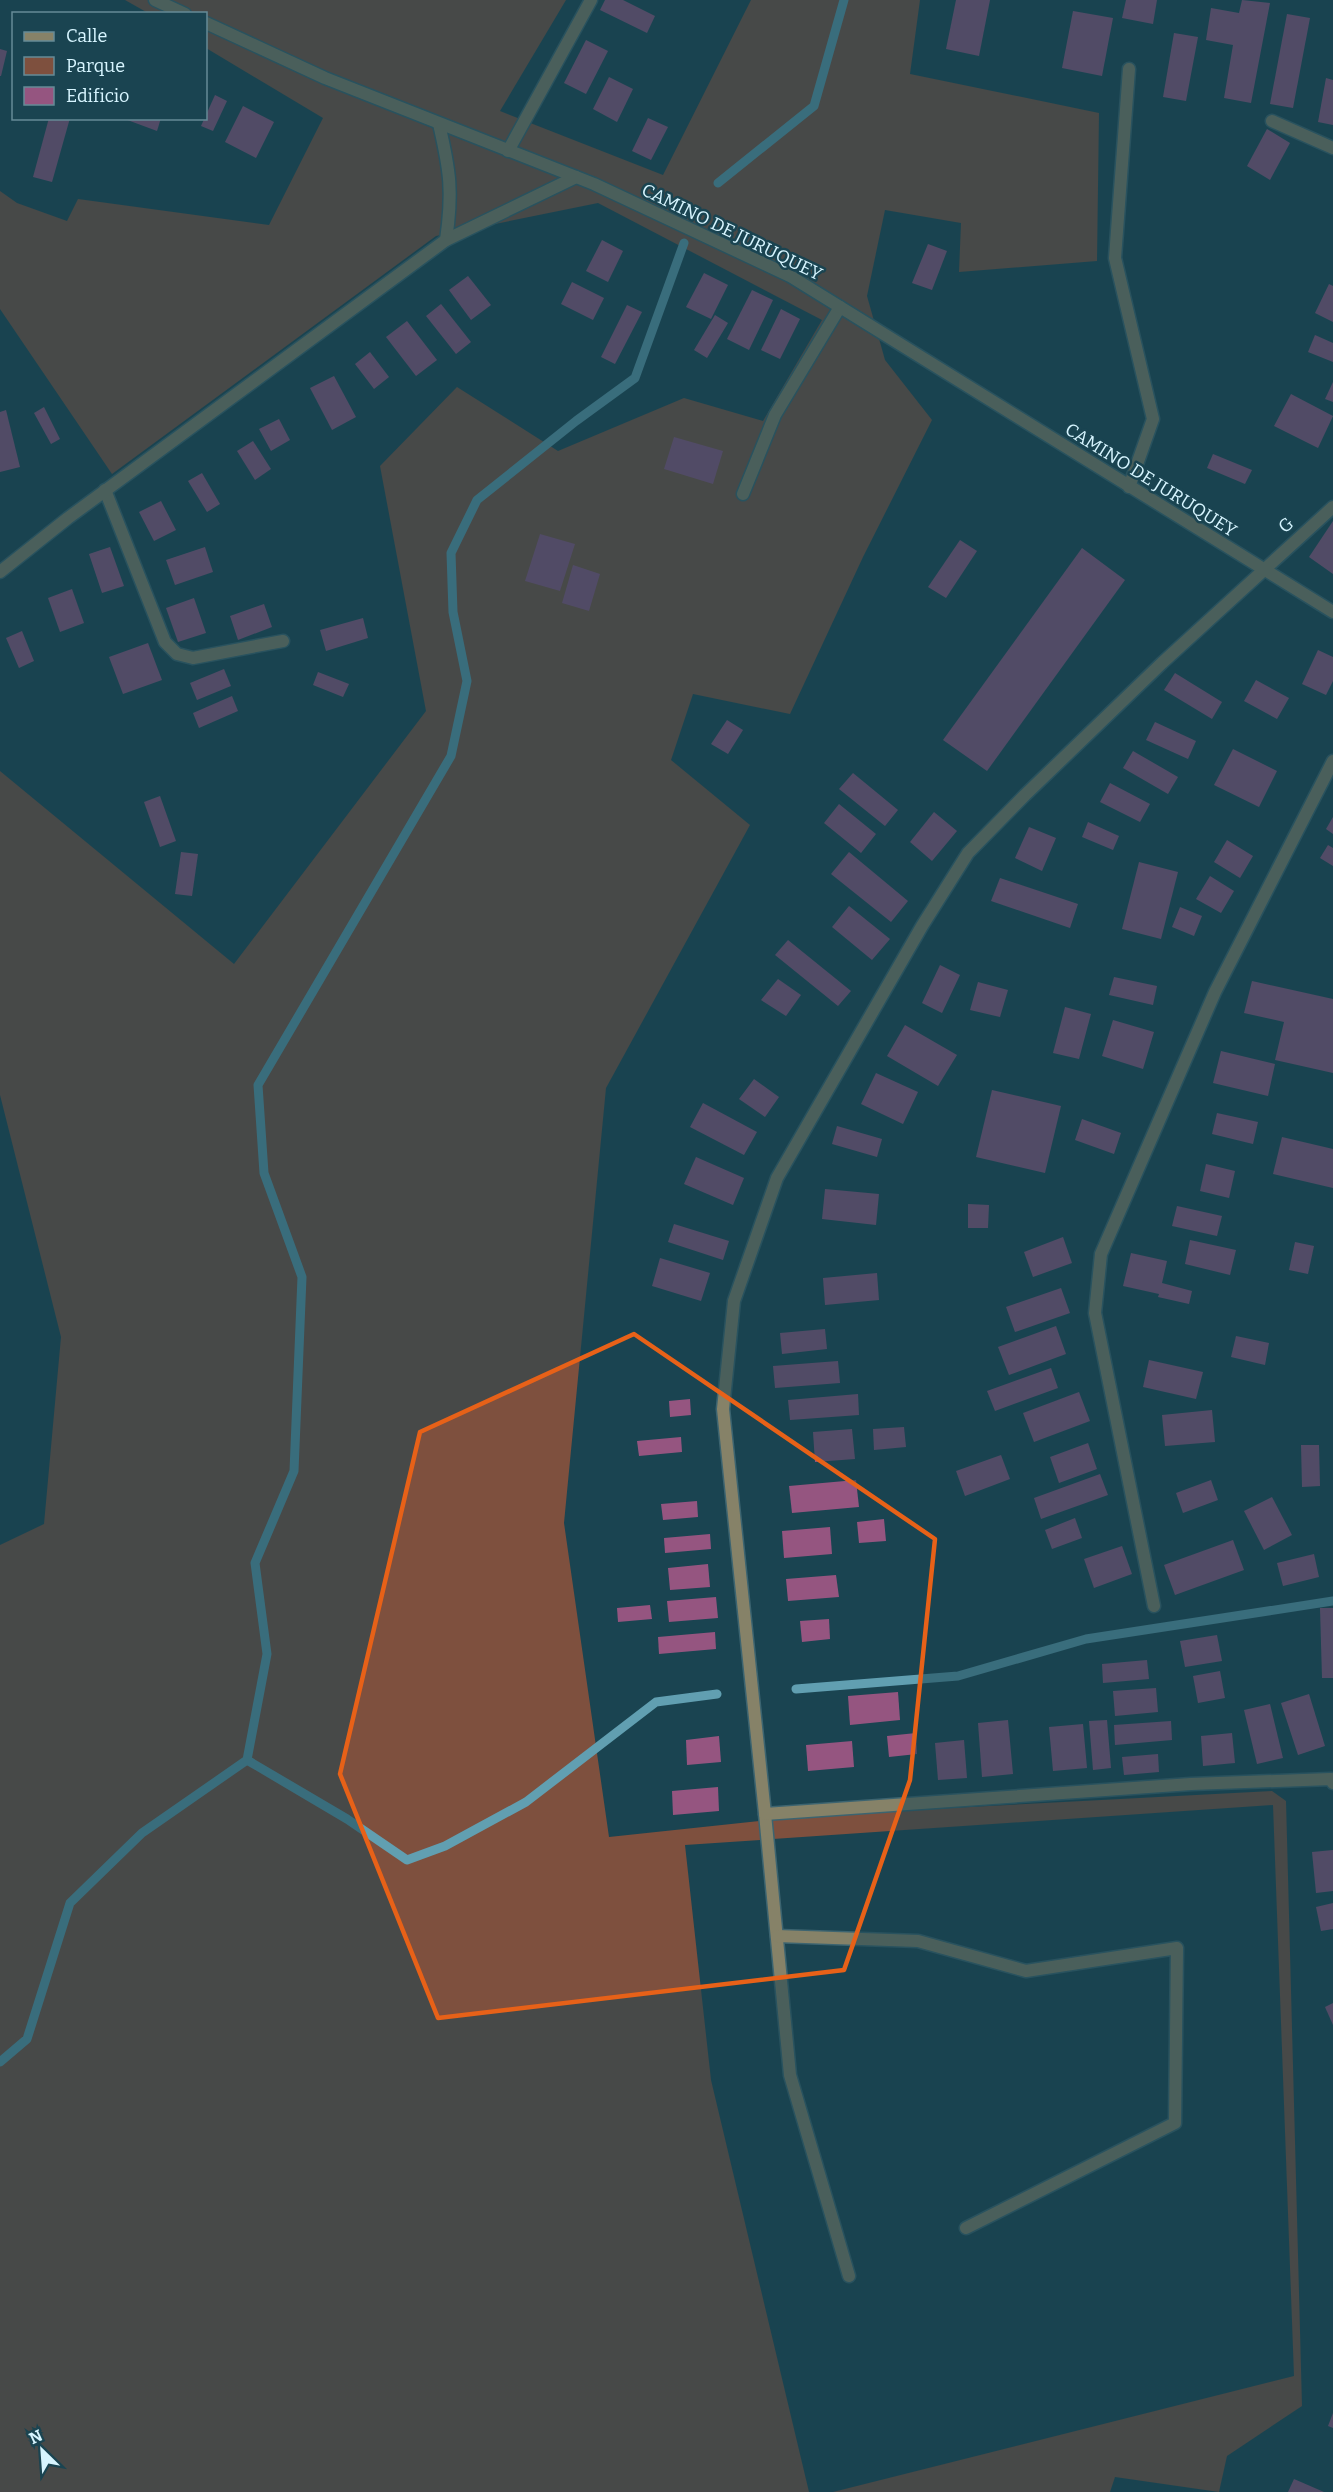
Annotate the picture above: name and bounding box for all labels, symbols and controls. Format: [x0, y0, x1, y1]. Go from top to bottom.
legend [12, 12, 207, 120]
text: Calle [66, 25, 107, 47]
text: Parque [66, 55, 125, 77]
text: Edificio [66, 85, 129, 107]
street label: CAMINO DE JURUQUEY [638, 179, 826, 286]
street label: CAMINO DE JURUQUEY [1061, 418, 1241, 542]
street label: G [1274, 512, 1298, 538]
north arrow [12, 2420, 72, 2480]
text: N [26, 2426, 45, 2448]

